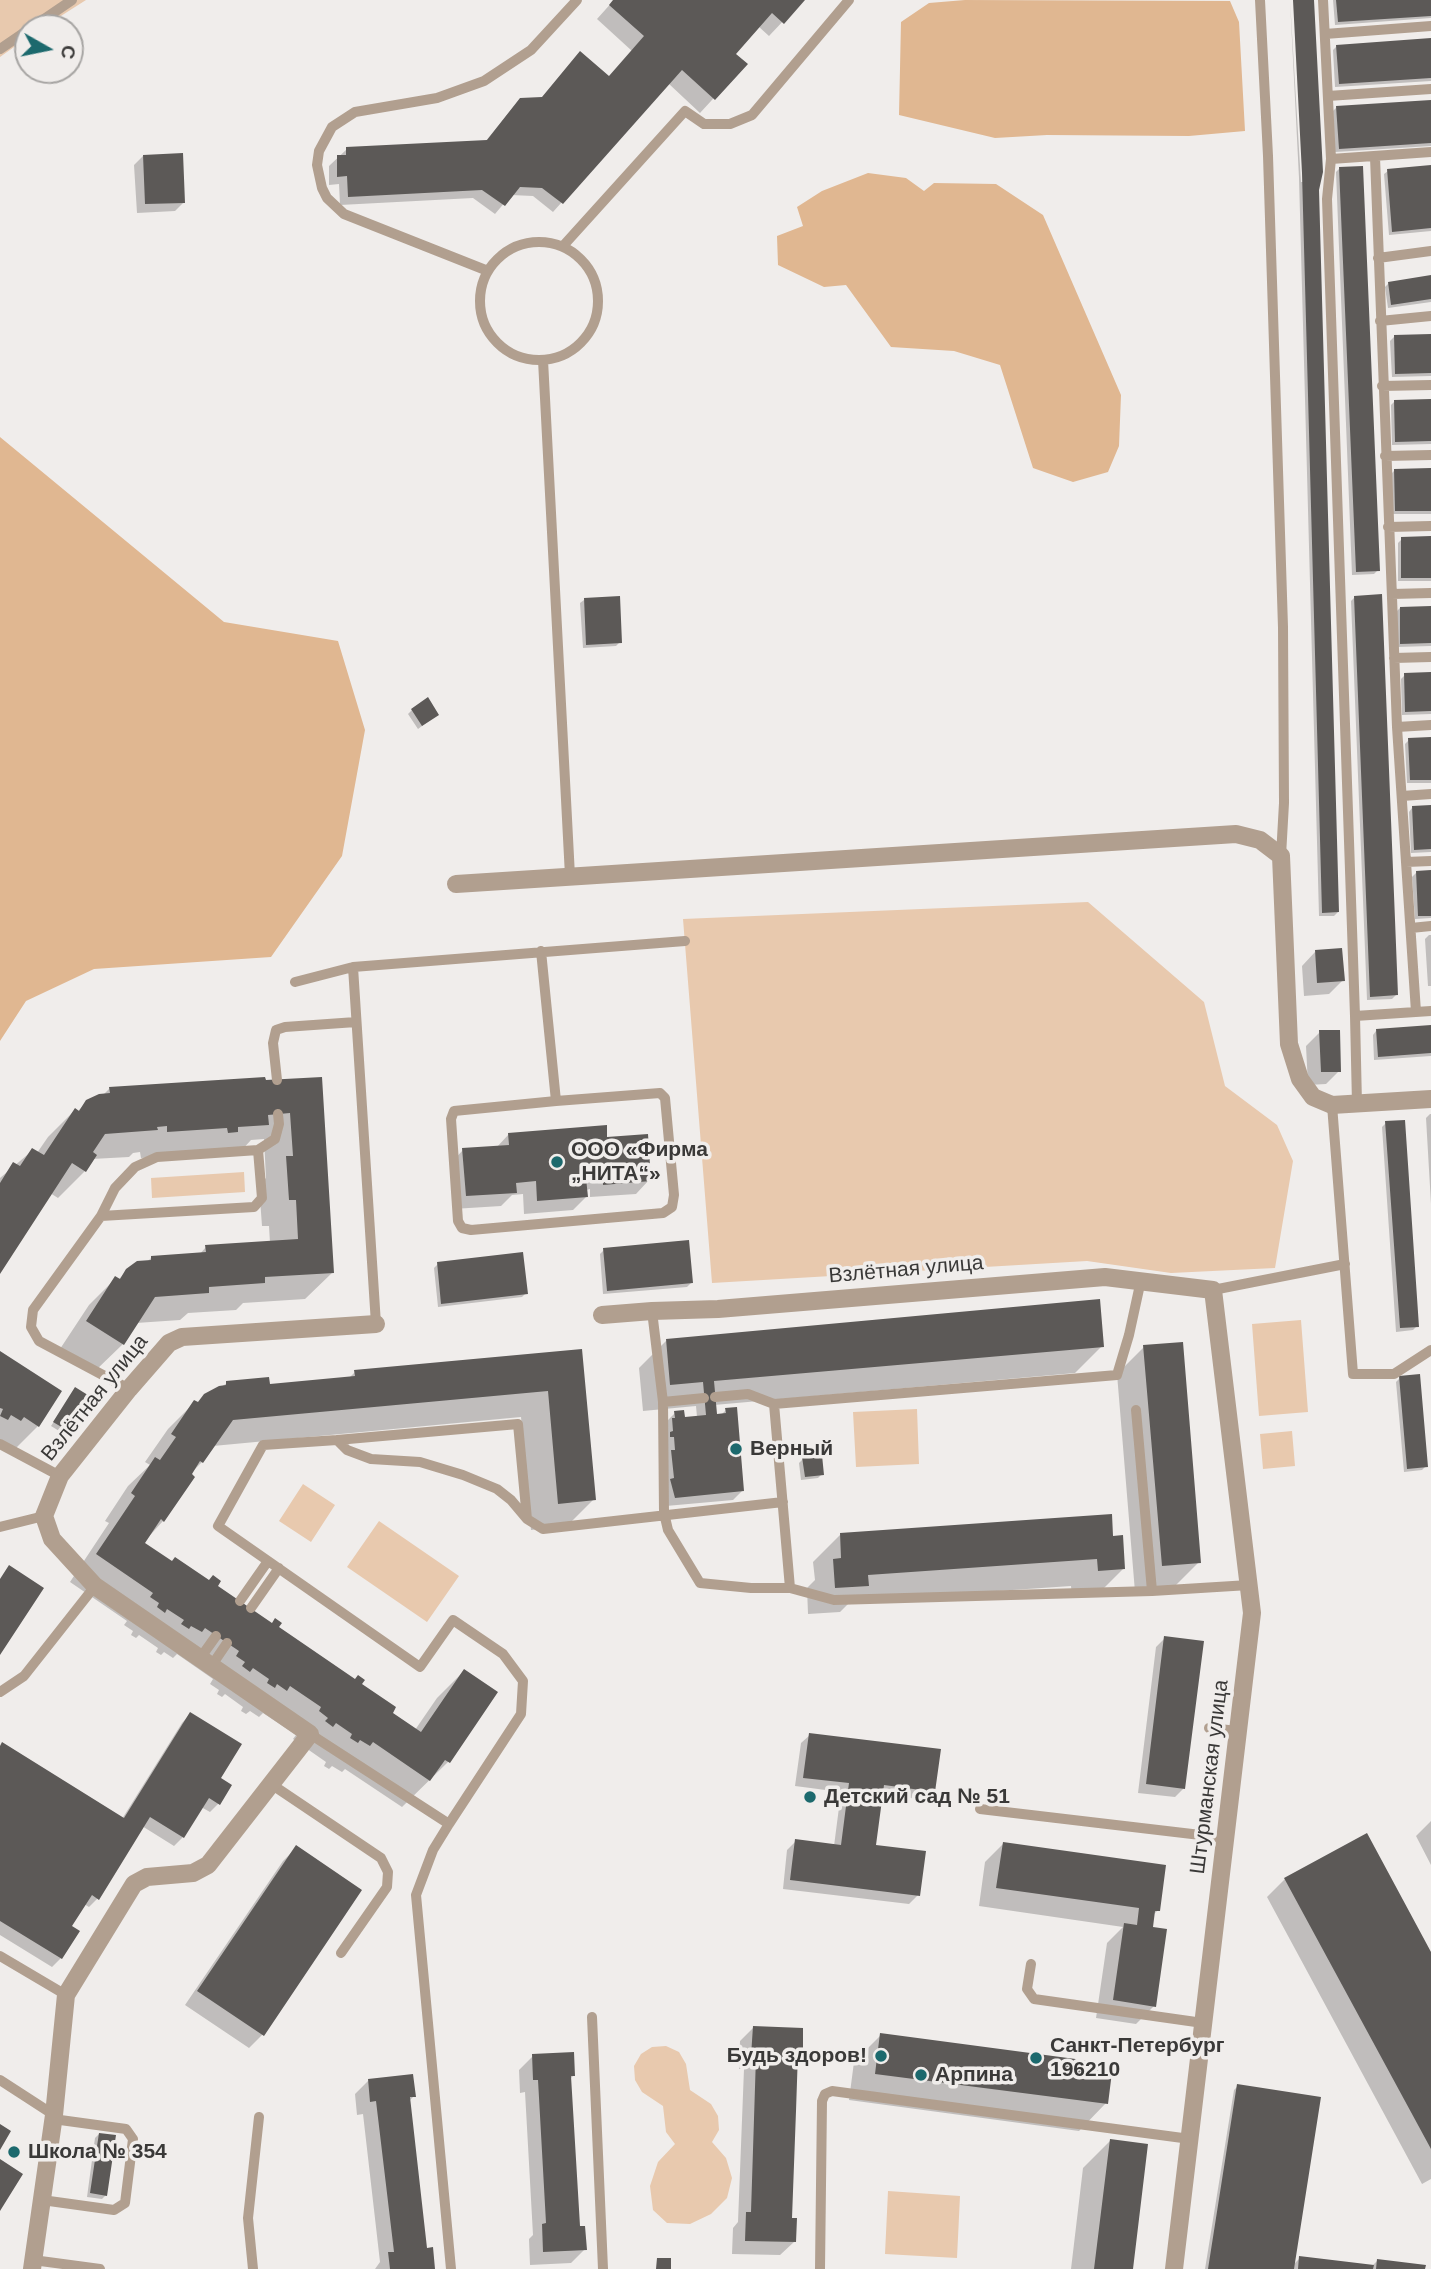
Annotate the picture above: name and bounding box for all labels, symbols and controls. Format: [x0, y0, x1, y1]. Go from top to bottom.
north arrow [14, 14, 84, 84]
text: С [57, 44, 80, 60]
place label: ООО «Фирма „НИТА“» [571, 1137, 708, 1187]
marker: ООО «Фирма „НИТА“» [549, 1154, 565, 1170]
street label: Взлётная улица [828, 1251, 984, 1289]
street label: Взлётная улица [36, 1330, 154, 1466]
place label: Верный [750, 1436, 833, 1462]
marker: Верный [728, 1441, 744, 1457]
street label: Штурманская улица [1186, 1678, 1234, 1876]
place label: Детский сад № 51 [824, 1784, 1010, 1810]
marker: Детский сад № 51 [802, 1789, 818, 1805]
place label: Санкт-Петербург 196210 [1050, 2033, 1225, 2083]
place label: Будь здоров! [727, 2043, 867, 2069]
marker: Будь здоров! [873, 2048, 889, 2064]
marker: Санкт-Петербург 196210 [1028, 2050, 1044, 2066]
place label: Арпина [935, 2062, 1013, 2088]
marker: Арпина [913, 2067, 929, 2083]
place label: Школа № 354 [28, 2139, 167, 2165]
marker: Школа № 354 [6, 2144, 22, 2160]

